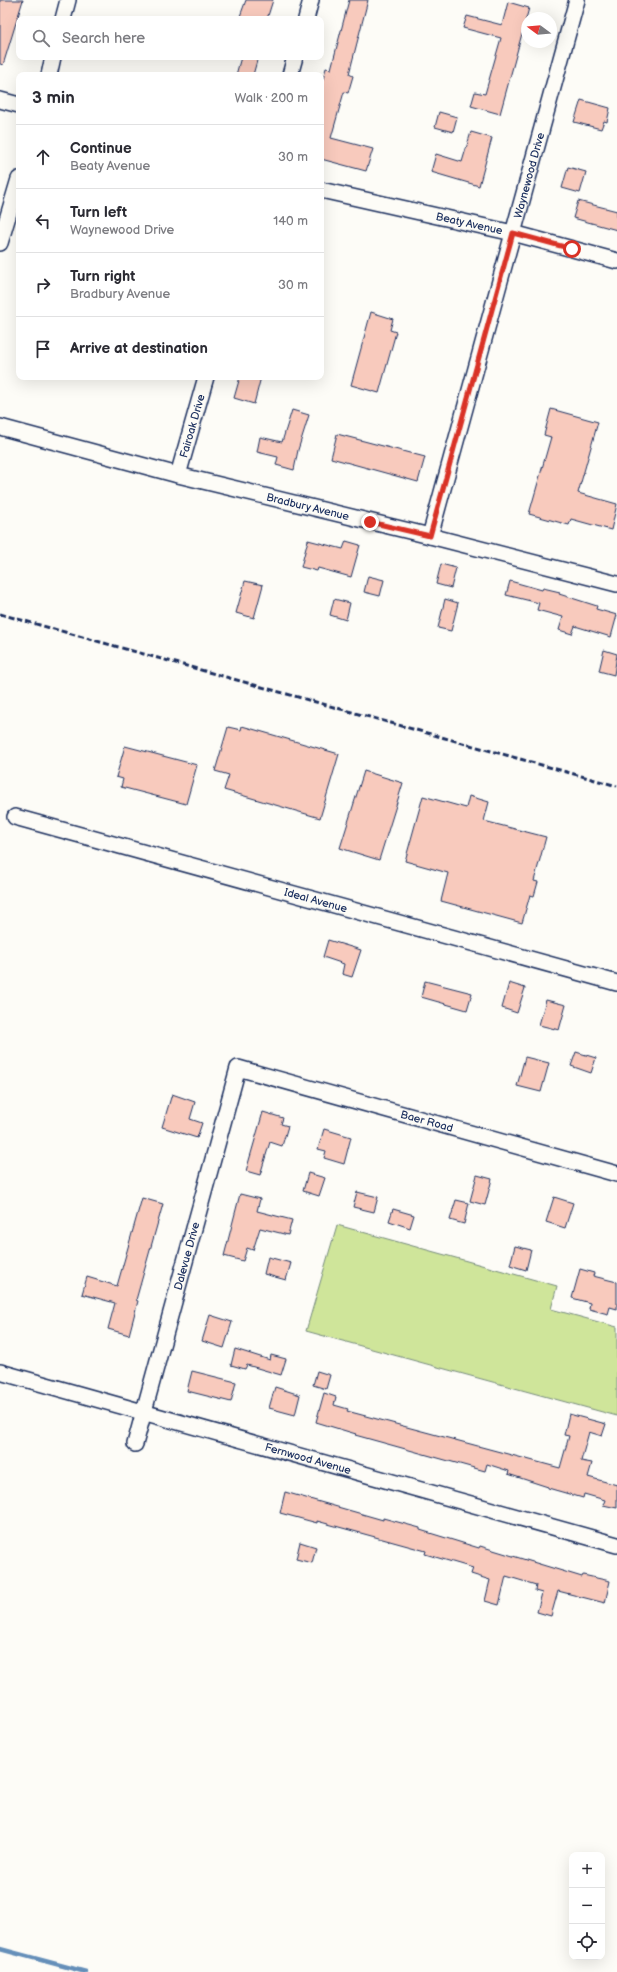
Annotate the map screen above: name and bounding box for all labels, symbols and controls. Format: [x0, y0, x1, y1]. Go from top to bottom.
north arrow [521, 12, 557, 48]
search box [16, 16, 324, 60]
icon: search [30, 27, 52, 49]
text: Search here [62, 29, 145, 48]
text: 3 min [32, 88, 75, 108]
text: Walk · 200 m [235, 90, 308, 106]
street label: Waynewood Drive [511, 131, 547, 220]
text: Continue [70, 139, 132, 158]
icon: ahead [32, 146, 54, 168]
text: 30 m [278, 149, 308, 165]
text: Beaty Avenue [70, 158, 150, 174]
text: Turn left [70, 203, 127, 222]
street label: Beaty Avenue [435, 209, 504, 237]
icon: left [32, 210, 54, 232]
text: 140 m [273, 213, 308, 229]
text: Waynewood Drive [70, 222, 174, 238]
route start [563, 240, 581, 258]
text: Turn right [70, 267, 135, 286]
icon: right [32, 274, 54, 296]
text: 30 m [278, 277, 308, 293]
text: Bradbury Avenue [70, 286, 170, 302]
icon: arrive [32, 338, 54, 360]
text: Arrive at destination [70, 339, 208, 358]
street label: Fairoak Drive [177, 392, 207, 459]
street label: Bradbury Avenue [265, 490, 351, 523]
route end [361, 513, 379, 531]
street label: Ideal Avenue [283, 885, 349, 915]
street label: Baer Road [399, 1107, 455, 1134]
street label: Dalevue Drive [171, 1220, 202, 1291]
street label: Fernwood Avenue [264, 1440, 353, 1477]
map controls [569, 1852, 605, 1960]
button: + [569, 1852, 605, 1888]
button: − [569, 1888, 605, 1924]
button: locate [569, 1924, 605, 1960]

